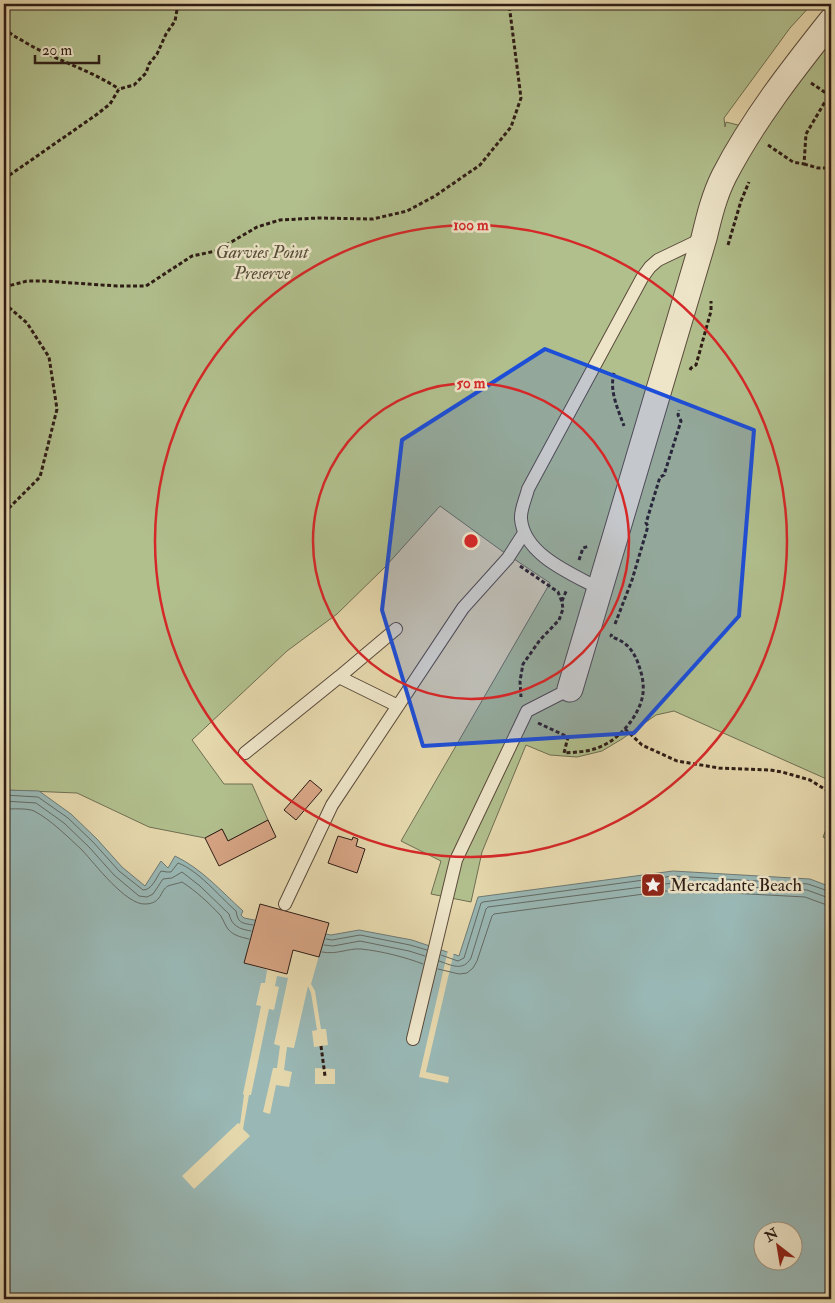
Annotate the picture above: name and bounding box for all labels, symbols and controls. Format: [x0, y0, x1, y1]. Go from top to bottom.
scale bar [35, 32, 99, 64]
text: 20 m [42, 41, 72, 60]
text: 100 m [453, 216, 489, 235]
park label: Garvies Point Preserve [216, 241, 309, 285]
text: 50 m [457, 374, 486, 393]
centre of rings [462, 532, 480, 550]
place icon: Mercadante Beach [640, 872, 666, 898]
place label: Mercadante Beach [670, 874, 802, 897]
north arrow [752, 1220, 802, 1270]
text: N [761, 1225, 782, 1246]

